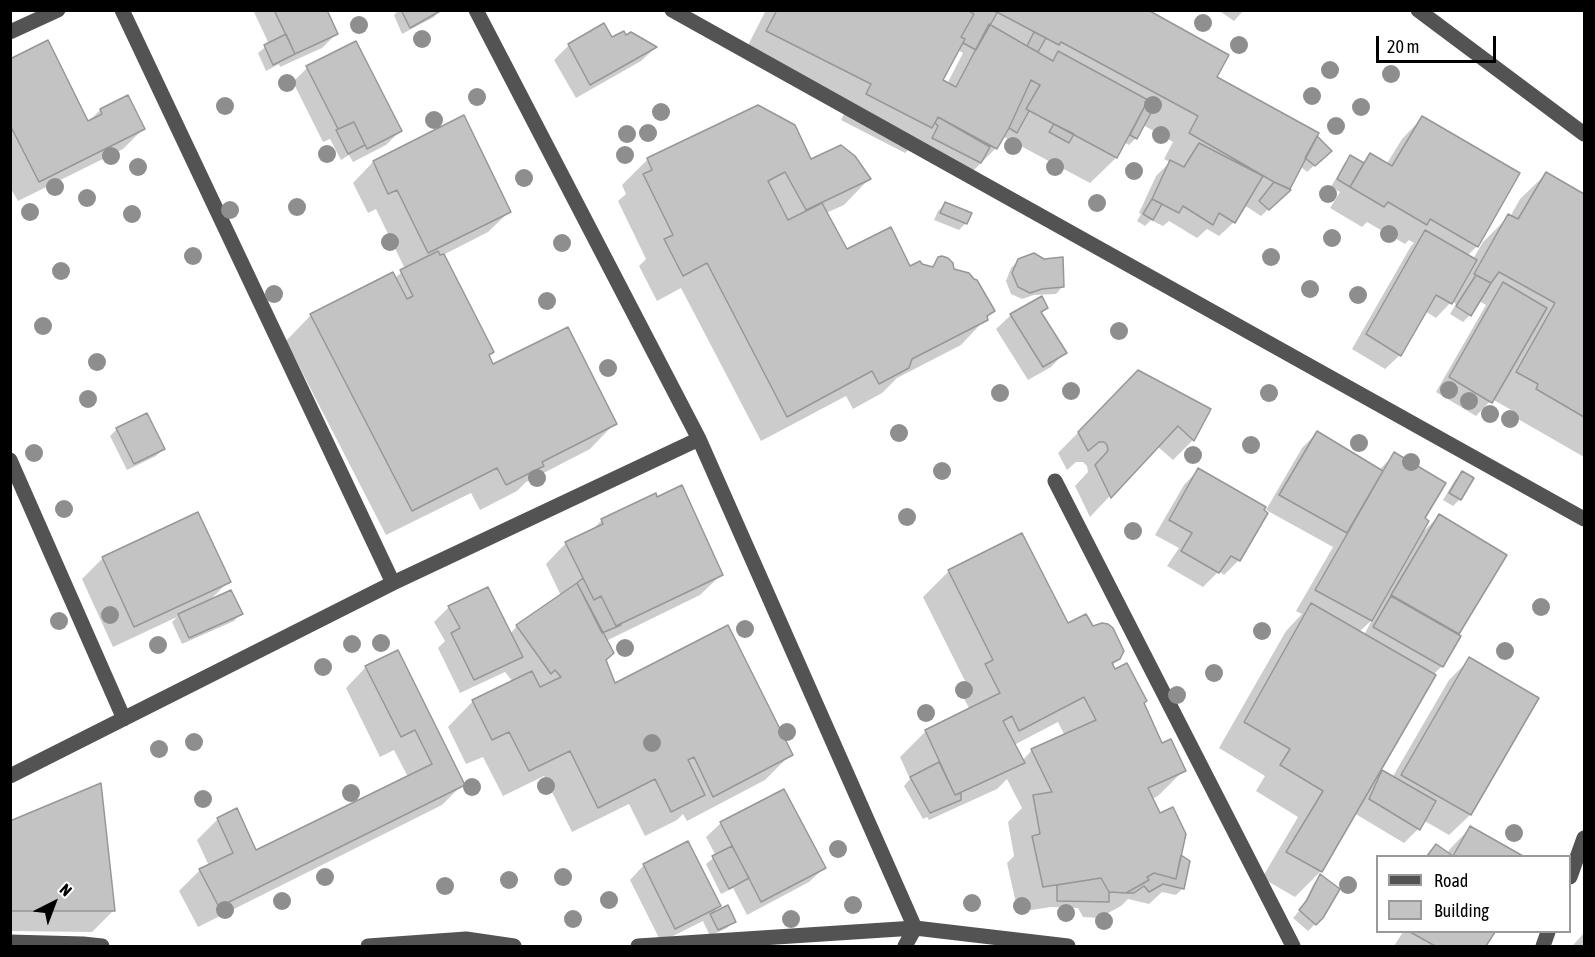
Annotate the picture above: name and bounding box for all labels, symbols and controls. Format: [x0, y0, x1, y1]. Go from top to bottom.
scale bar [1379, 24, 1499, 62]
text: 20 m [1387, 36, 1419, 57]
legend [1376, 855, 1571, 933]
text: Road [1434, 870, 1468, 891]
north arrow [24, 873, 84, 933]
text: N [57, 880, 76, 899]
text: Building [1434, 900, 1489, 921]

